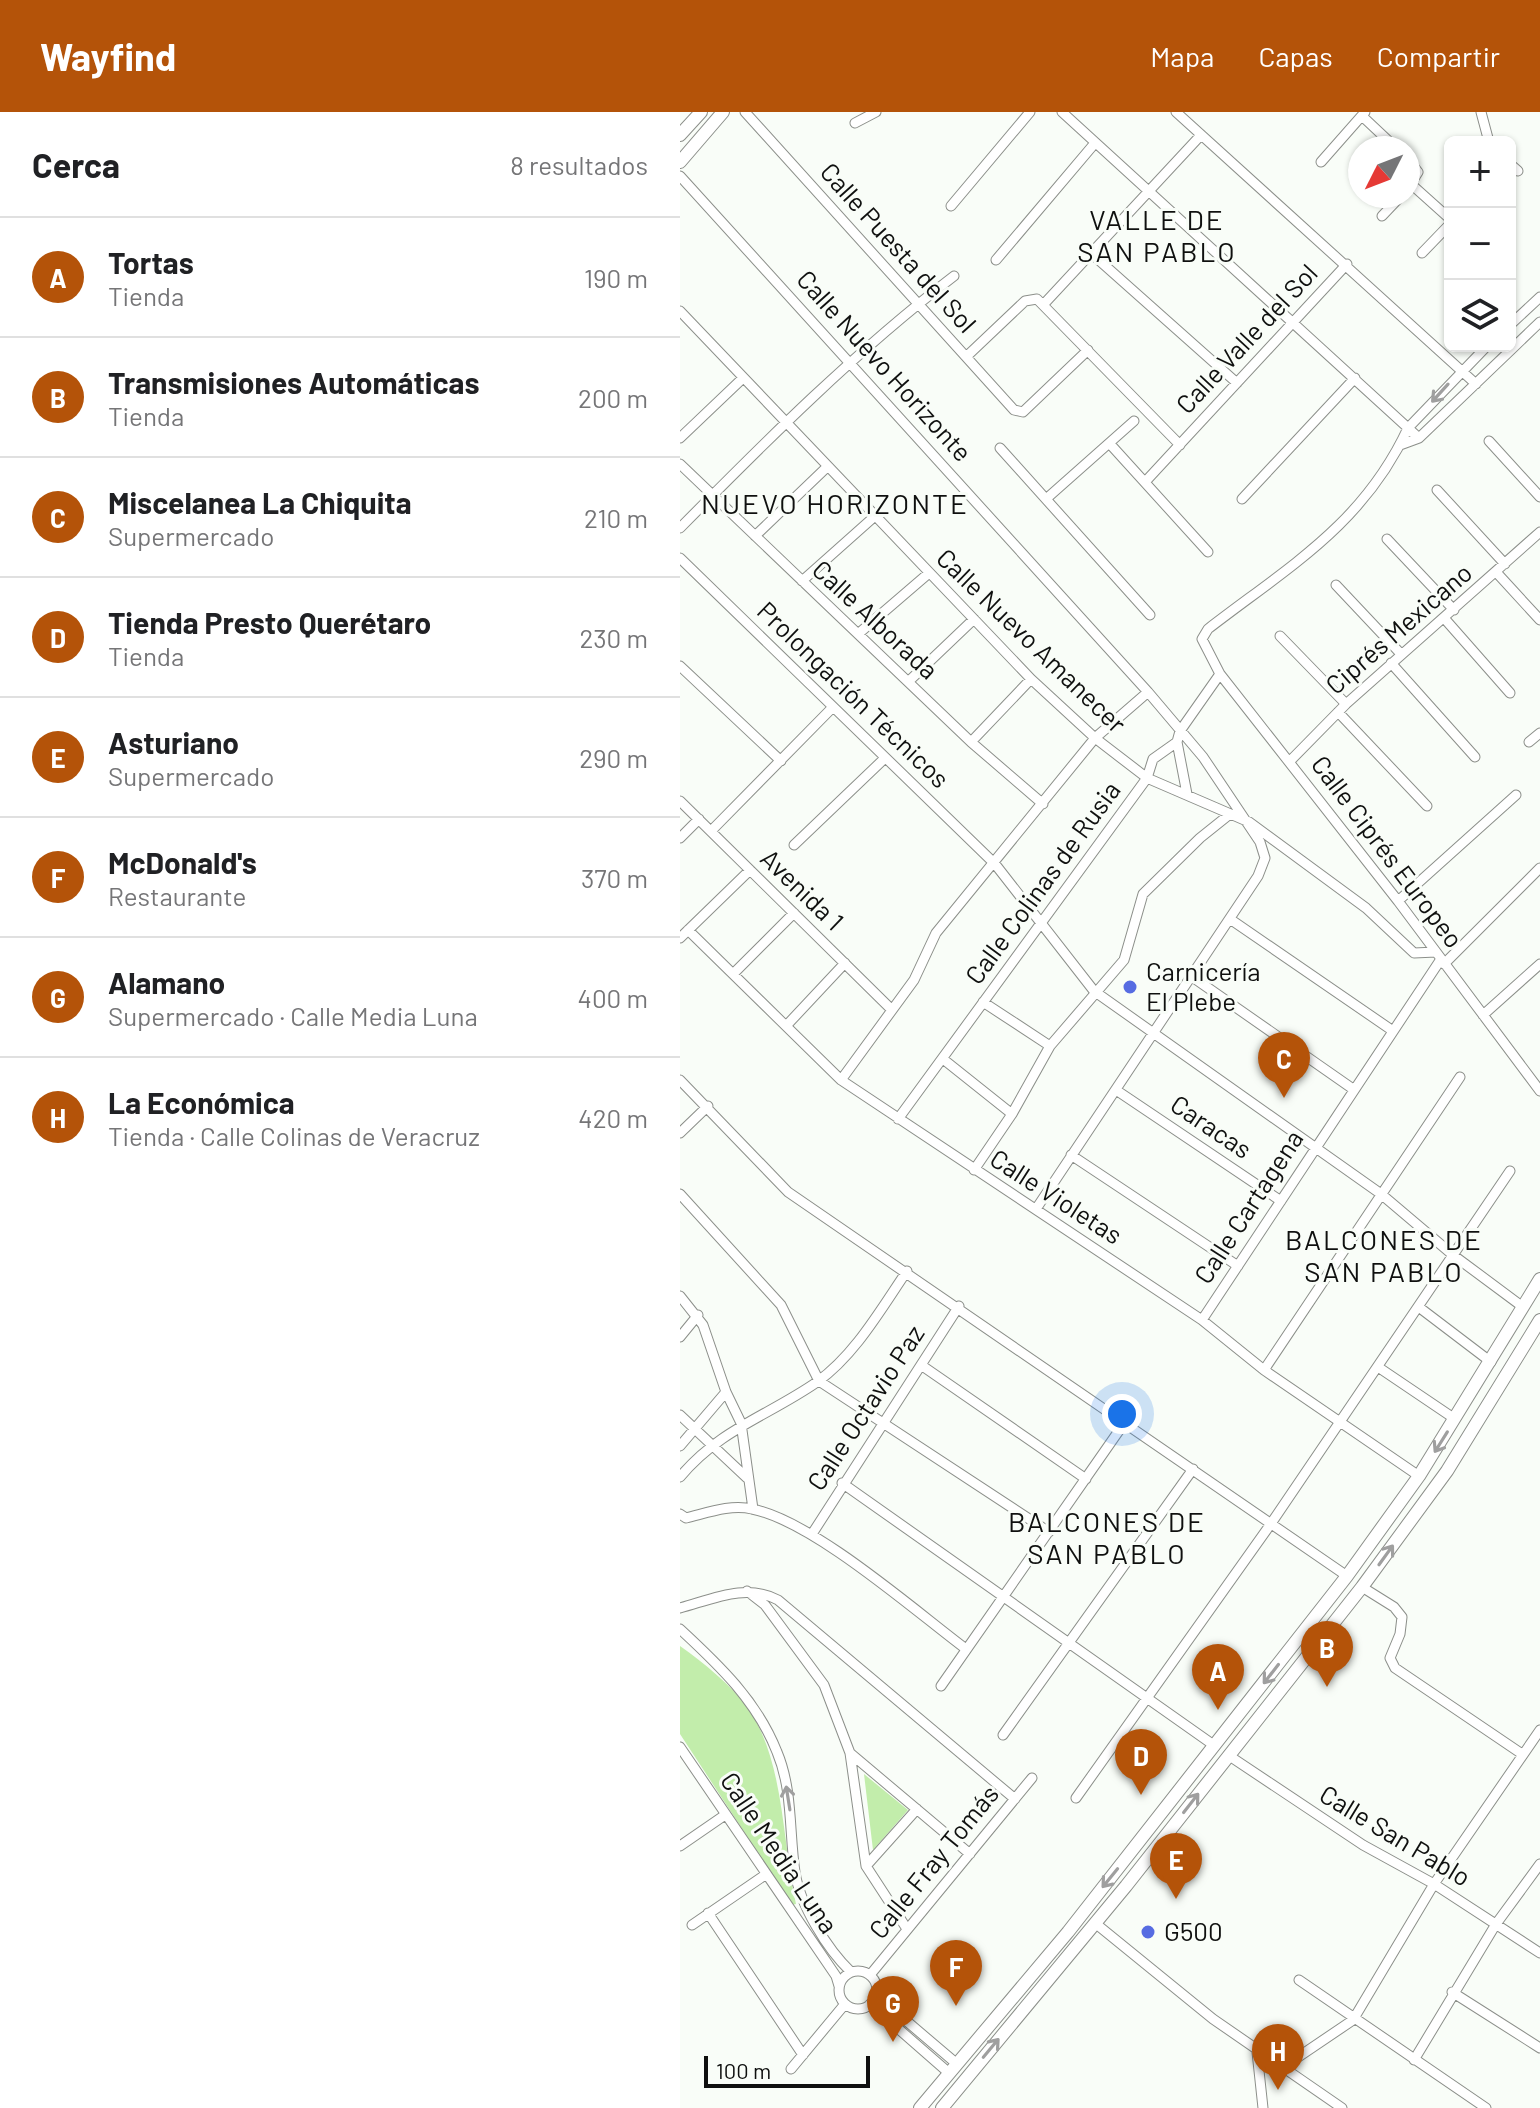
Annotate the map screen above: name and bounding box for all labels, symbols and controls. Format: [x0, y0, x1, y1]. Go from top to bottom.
text: Wayfind [40, 33, 176, 79]
text: Mapa [1150, 39, 1214, 73]
text: Capas [1258, 39, 1333, 73]
text: Compartir [1377, 39, 1500, 73]
north arrow [1348, 136, 1420, 208]
map controls [1444, 136, 1516, 352]
button: + [1444, 136, 1516, 208]
text: Cerca [32, 144, 120, 185]
text: 8 resultados [510, 149, 648, 180]
street label: Calle Puesta del Sol [815, 156, 984, 338]
district label: VALLE DE SAN PABLO [1077, 202, 1237, 268]
button: − [1444, 208, 1516, 280]
text: Tortas [108, 244, 194, 280]
street label: Calle Valle del Sol [1169, 257, 1323, 419]
text: A [49, 262, 67, 293]
text: 190 m [584, 262, 648, 293]
street label: Calle Nuevo Horizonte [791, 263, 979, 467]
text: Tienda [108, 280, 184, 311]
button: layers [1444, 280, 1516, 352]
text: Transmisiones Automáticas [108, 364, 479, 400]
text: B [50, 382, 66, 413]
text: 200 m [578, 382, 648, 413]
one-way arrow [1431, 382, 1449, 402]
text: Tienda [108, 400, 184, 431]
text: Miscelanea La Chiquita [108, 484, 412, 520]
district label: NUEVO HORIZONTE [701, 486, 969, 520]
text: C [50, 502, 66, 533]
text: 210 m [584, 502, 648, 533]
text: Supermercado [108, 520, 274, 551]
street label: Calle Nuevo Amanecer [931, 542, 1134, 739]
street label: Calle Alborada [807, 553, 945, 685]
street label: Ciprés Mexicano [1319, 556, 1477, 700]
street label: Prolongación Técnicos [752, 594, 956, 794]
text: Tienda Presto Querétaro [108, 604, 431, 640]
text: D [50, 622, 66, 653]
text: 230 m [579, 622, 648, 653]
text: Tienda [108, 640, 184, 671]
text: Asturiano [108, 724, 239, 760]
text: E [50, 742, 66, 773]
text: 290 m [579, 742, 648, 773]
street label: Calle Ciprés Europeo [1306, 749, 1471, 953]
text: Supermercado [108, 760, 274, 791]
street label: Calle Colinas de Rusia [958, 775, 1126, 990]
street label: Avenida 1 [755, 842, 851, 936]
text: McDonald's [108, 844, 257, 880]
text: F [51, 862, 65, 893]
text: 370 m [581, 862, 648, 893]
text: Restaurante [108, 880, 246, 911]
place label: Carnicería El Plebe [1146, 955, 1261, 1016]
text: Alamano [108, 964, 225, 1000]
marker: Carnicería El Plebe [1121, 978, 1139, 996]
text: G [50, 982, 66, 1013]
text: 400 m [578, 982, 648, 1013]
text: Supermercado · Calle Media Luna [108, 1000, 478, 1031]
pin: C [1258, 1032, 1310, 1098]
text: La Económica [108, 1084, 295, 1120]
street label: Caracas [1165, 1087, 1258, 1164]
text: H [50, 1102, 66, 1133]
text: 420 m [578, 1102, 648, 1133]
text: Tienda · Calle Colinas de Veracruz [108, 1120, 480, 1151]
street label: Calle Cartagena [1187, 1124, 1309, 1289]
street label: Calle Violetas [985, 1142, 1129, 1250]
district label: BALCONES DE SAN PABLO [1285, 1222, 1483, 1288]
street label: Calle Octavio Paz [800, 1319, 930, 1496]
your location [1102, 1394, 1142, 1434]
one-way arrow [1433, 1430, 1450, 1452]
district label: BALCONES DE SAN PABLO [1008, 1504, 1206, 1570]
one-way arrow [1378, 1544, 1394, 1566]
pin: B [1301, 1621, 1353, 1687]
pin: A [1192, 1644, 1244, 1710]
one-way arrow [1263, 1663, 1280, 1684]
pin: D [1115, 1729, 1167, 1795]
street label: Calle Media Luna [715, 1766, 846, 1939]
street label: Calle Fray Tomás [861, 1778, 1004, 1944]
street label: Calle San Pablo [1315, 1778, 1477, 1892]
one-way arrow [779, 1786, 794, 1811]
one-way arrow [1182, 1793, 1200, 1814]
pin: E [1150, 1833, 1202, 1899]
one-way arrow [1102, 1867, 1119, 1888]
place label: G500 [1164, 1915, 1223, 1946]
marker: G500 [1139, 1923, 1157, 1941]
pin: F [930, 1940, 982, 2006]
pin: G [867, 1976, 919, 2042]
pin: H [1252, 2024, 1304, 2090]
one-way arrow [982, 2038, 1000, 2059]
scale bar [704, 2052, 870, 2088]
text: 100 m [716, 2057, 771, 2083]

